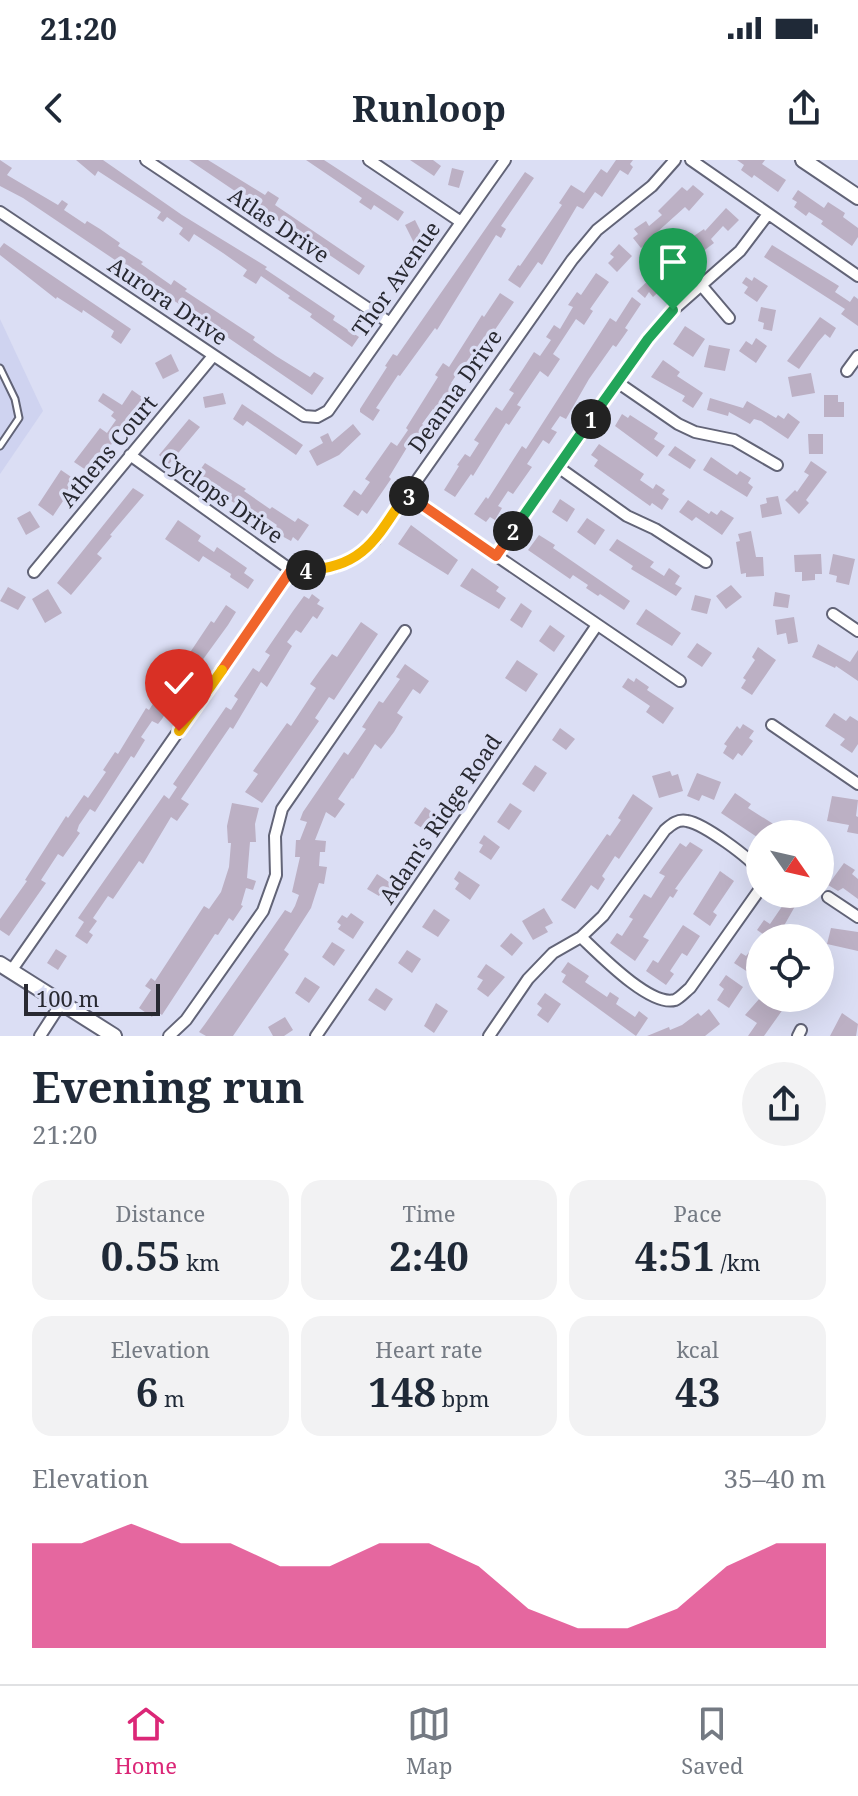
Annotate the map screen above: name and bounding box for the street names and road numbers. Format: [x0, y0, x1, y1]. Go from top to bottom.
street label: Atlas Drive [223, 179, 336, 269]
street label: Thor Avenue [344, 215, 446, 342]
street label: Aurora Drive [103, 249, 234, 351]
street label: Deanna Drive [400, 323, 508, 458]
street label: Athens Court [52, 388, 163, 513]
street label: Cyclops Drive [155, 443, 290, 550]
street label: Adam's Ridge Road [371, 727, 507, 909]

